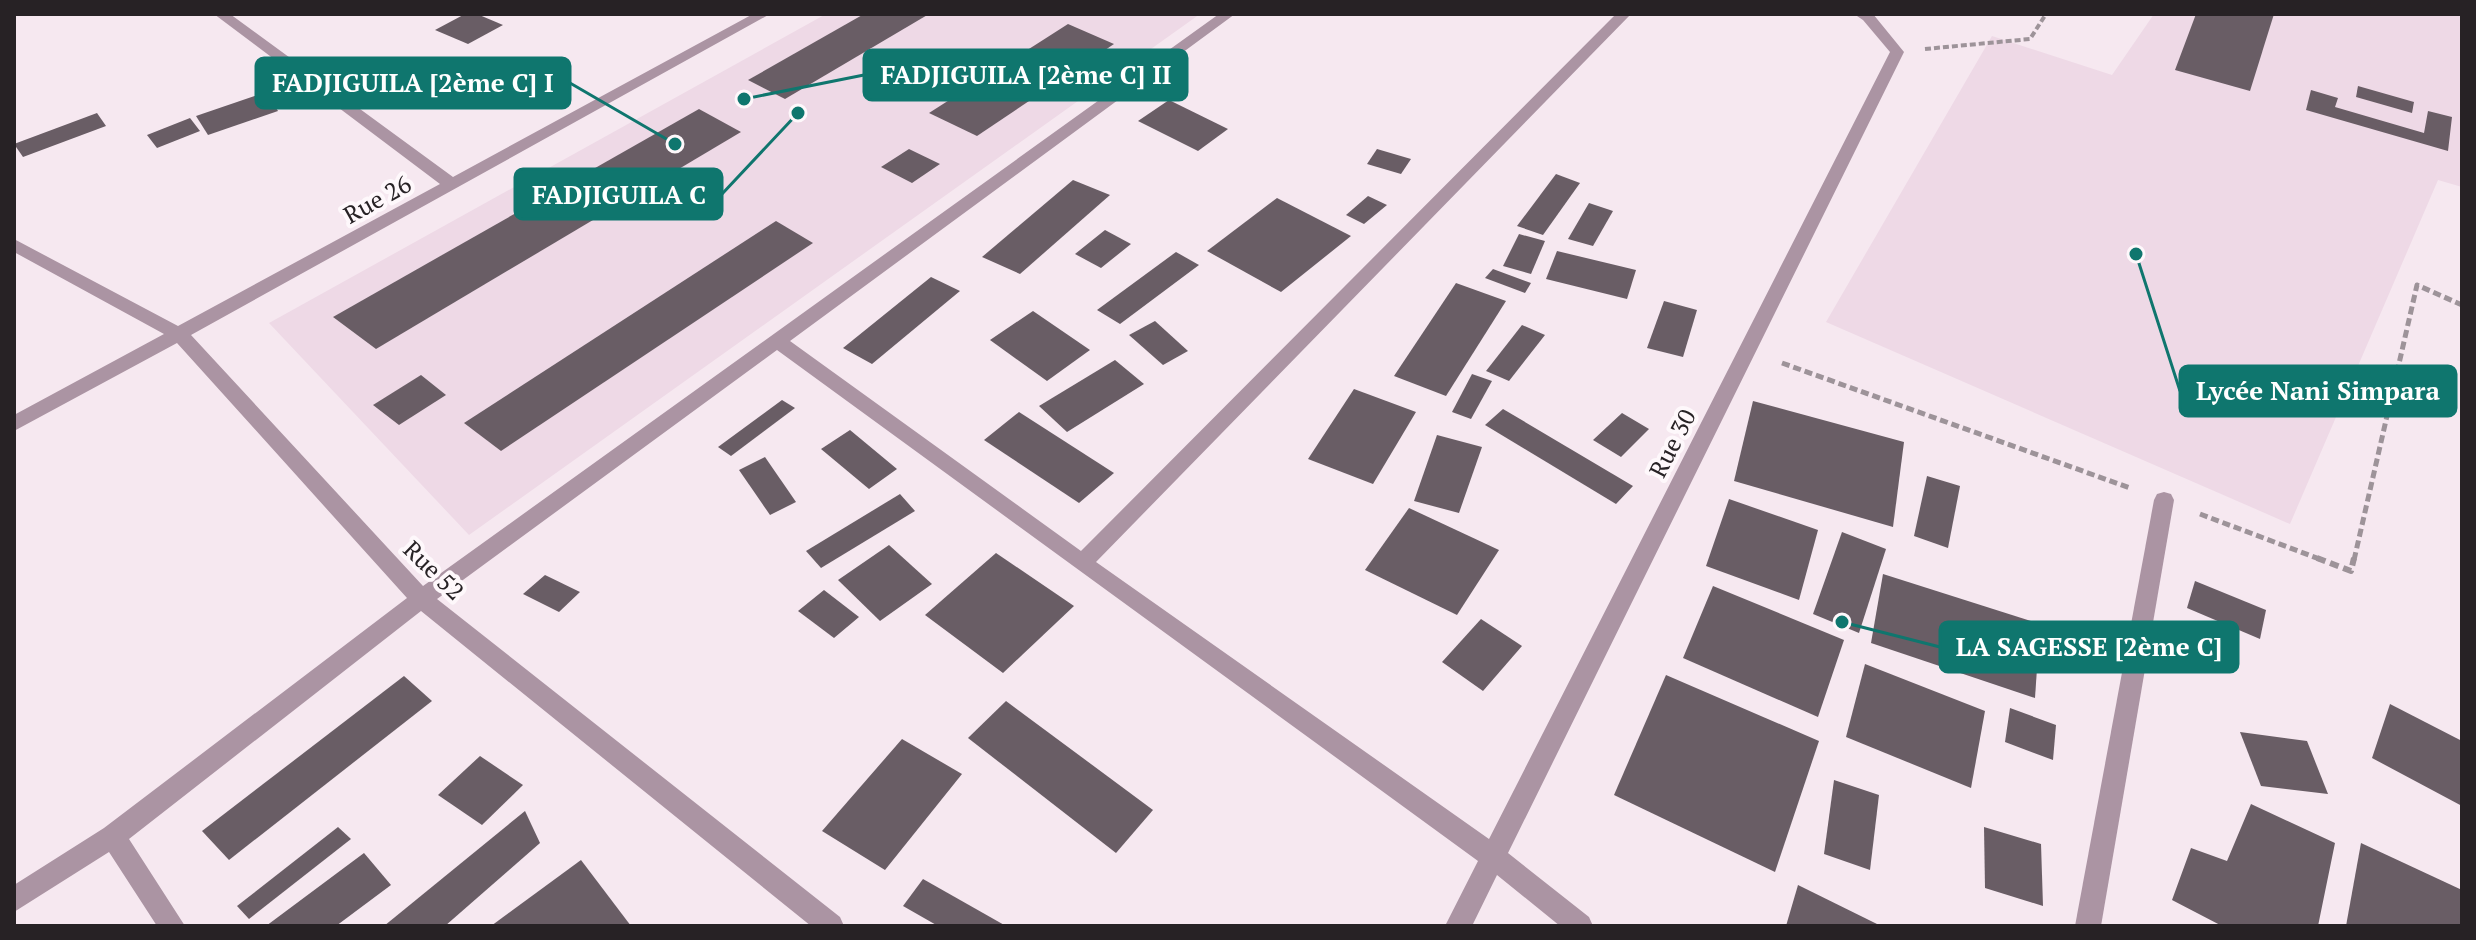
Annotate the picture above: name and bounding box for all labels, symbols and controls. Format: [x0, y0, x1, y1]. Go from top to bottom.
callout: FADJIGUILA [2ème C] II [864, 50, 1187, 100]
text: FADJIGUILA [2ème C] II [880, 57, 1172, 91]
callout: FADJIGUILA [2ème C] I [256, 58, 570, 108]
text: FADJIGUILA [2ème C] I [272, 65, 554, 99]
street label: Rue 26 [338, 167, 417, 231]
callout: FADJIGUILA C [515, 169, 722, 219]
text: FADJIGUILA C [532, 177, 706, 211]
callout: Lycée Nani Simpara [2180, 366, 2456, 416]
text: Lycée Nani Simpara [2196, 373, 2441, 407]
street label: Rue 30 [1641, 403, 1703, 483]
street label: Rue 52 [397, 533, 471, 607]
callout: LA SAGESSE [2ème C] [1940, 622, 2238, 672]
text: LA SAGESSE [2ème C] [1956, 629, 2222, 663]

